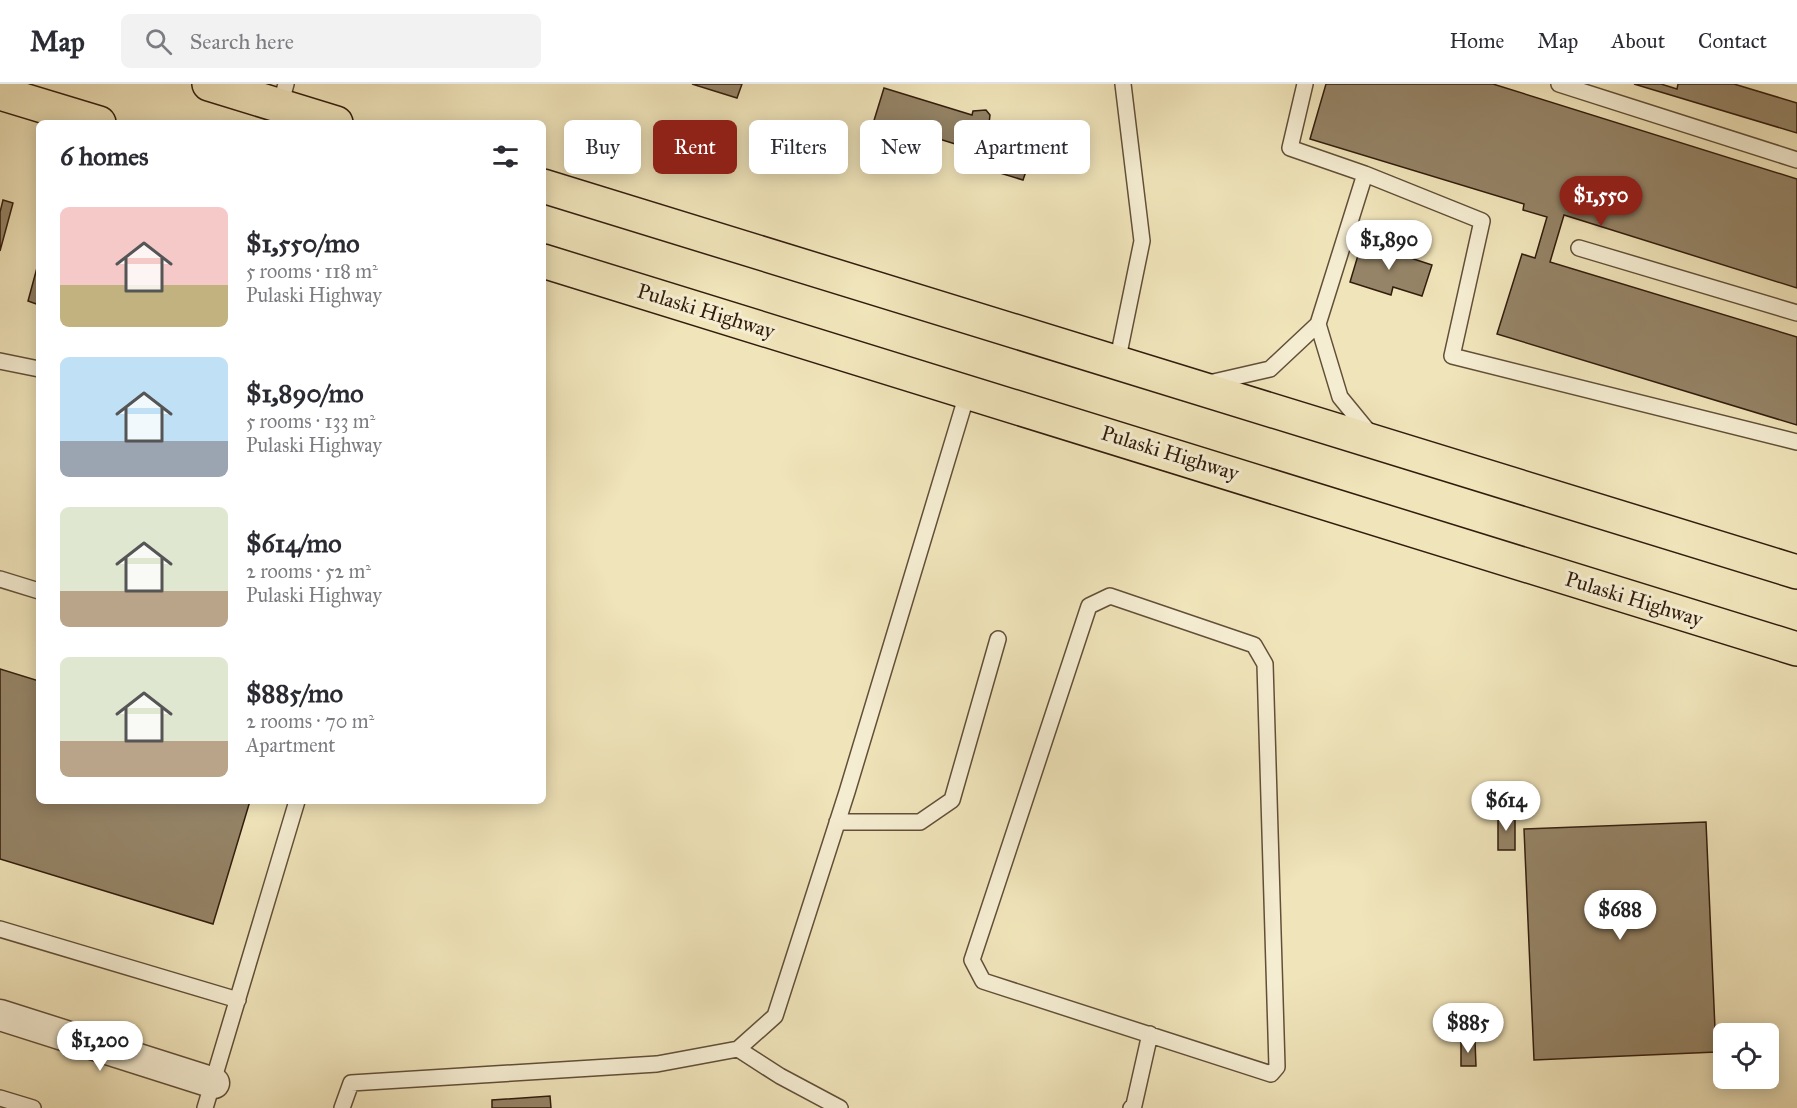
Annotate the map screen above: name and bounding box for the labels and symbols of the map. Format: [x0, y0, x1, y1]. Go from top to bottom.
pin: $1,550 [1552, 176, 1650, 227]
pin: $1,890 [1340, 220, 1438, 271]
street label: Pulaski Highway [634, 278, 779, 345]
street label: Pulaski Highway [1098, 420, 1243, 487]
street label: Pulaski Highway [1562, 566, 1707, 633]
pin: $614 [1470, 781, 1542, 832]
pin: $688 [1584, 890, 1656, 941]
pin: $885 [1432, 1003, 1504, 1054]
pin: $1,200 [51, 1021, 149, 1072]

